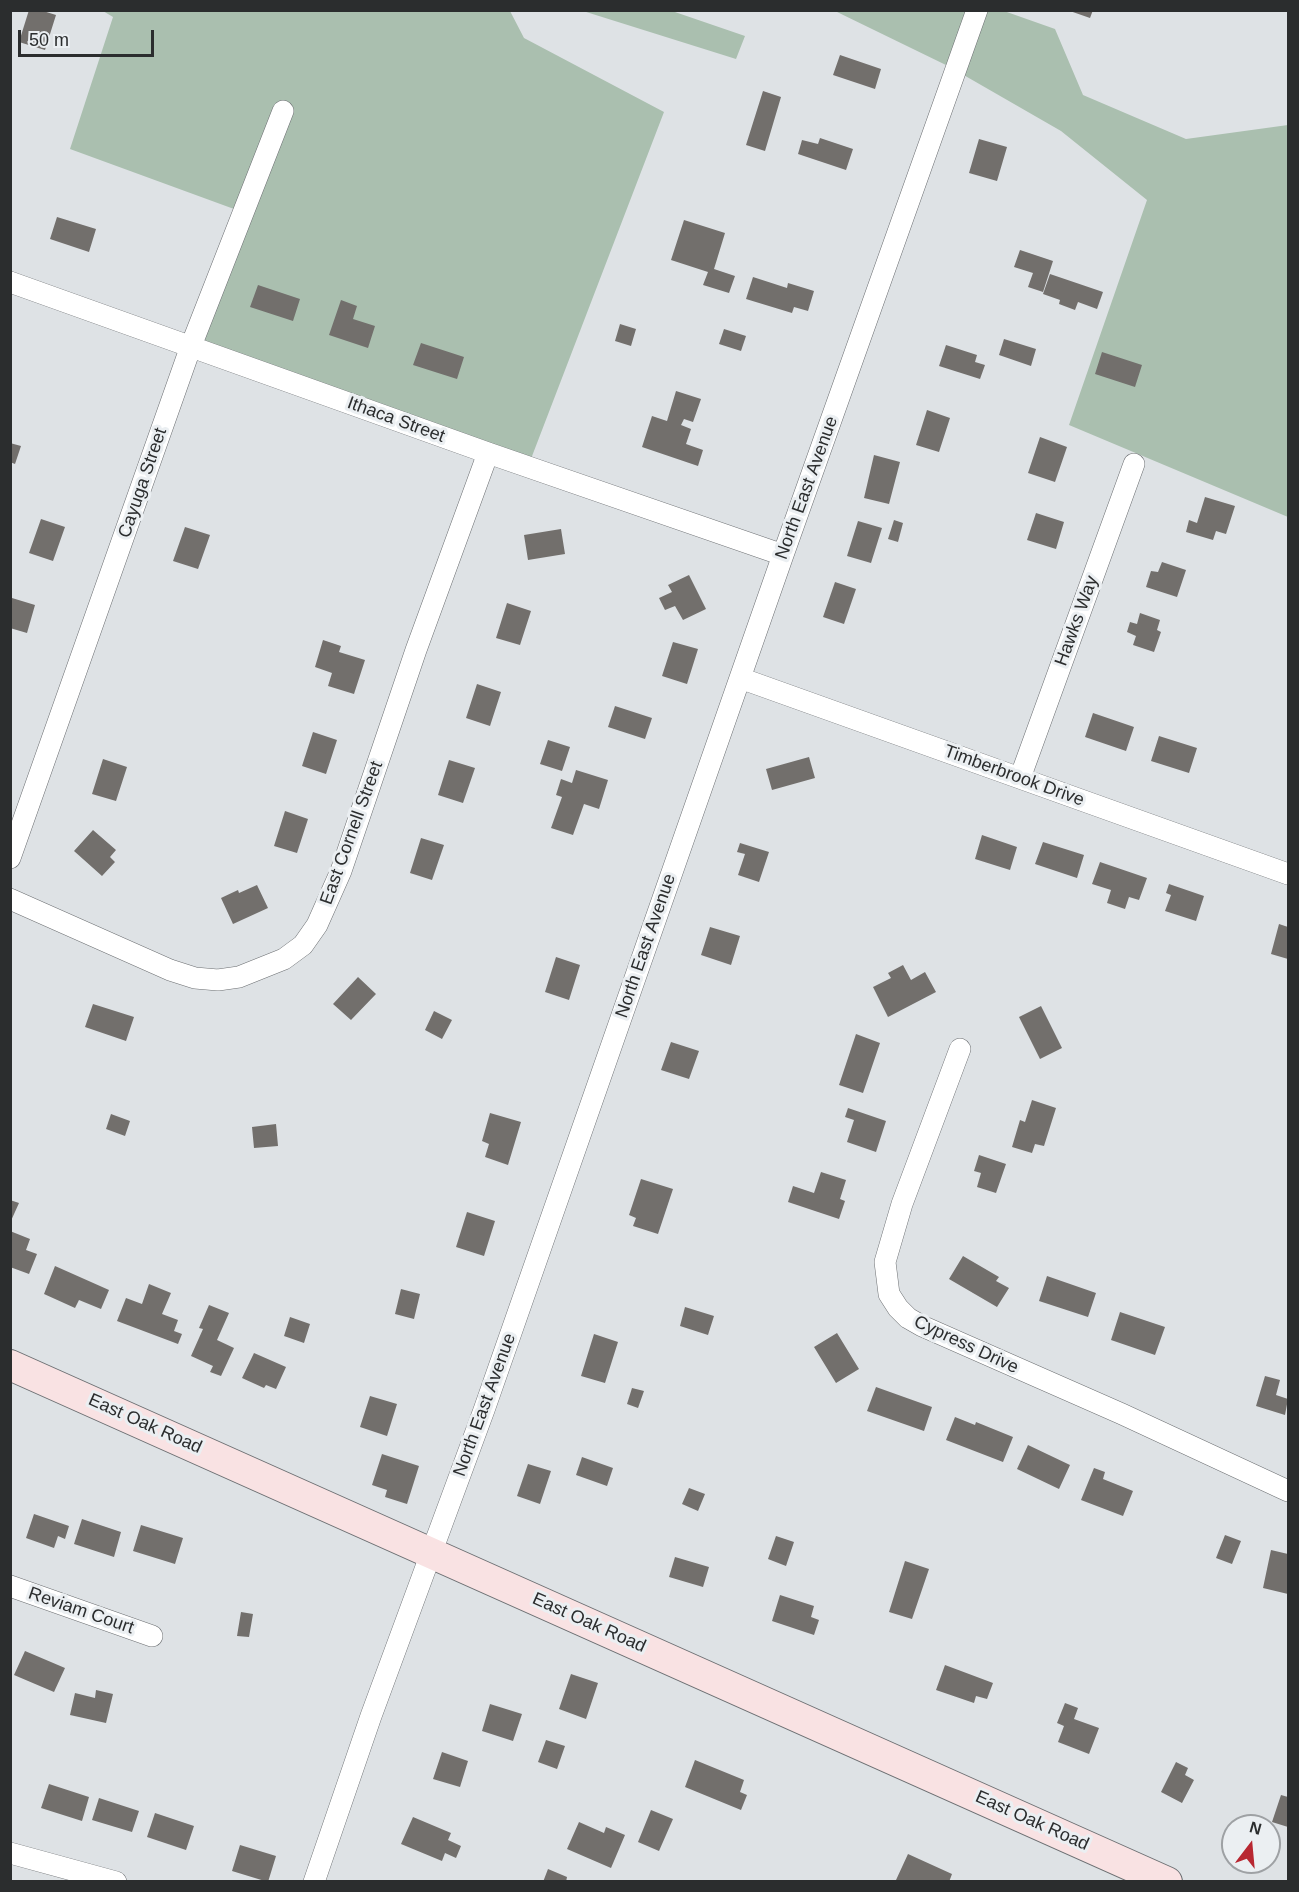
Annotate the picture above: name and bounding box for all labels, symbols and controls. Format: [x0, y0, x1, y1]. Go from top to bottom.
scale bar [21, 18, 158, 56]
text: 50 m [29, 30, 69, 50]
street label: Ithaca Street [344, 392, 448, 448]
street label: North East Avenue [771, 413, 843, 563]
street label: Cayuga Street [114, 425, 172, 541]
street label: Hawks Way [1051, 573, 1103, 669]
street label: Timberbrook Drive [941, 741, 1087, 811]
street label: East Cornell Street [316, 758, 388, 908]
street label: North East Avenue [611, 871, 681, 1021]
street label: Cypress Drive [910, 1311, 1022, 1379]
street label: North East Avenue [449, 1330, 521, 1480]
street label: East Oak Road [85, 1389, 205, 1459]
street label: Reviam Court [25, 1583, 137, 1639]
street label: East Oak Road [529, 1588, 649, 1658]
street label: East Oak Road [972, 1786, 1092, 1856]
north arrow [1221, 1814, 1281, 1874]
text: N [1248, 1818, 1263, 1838]

